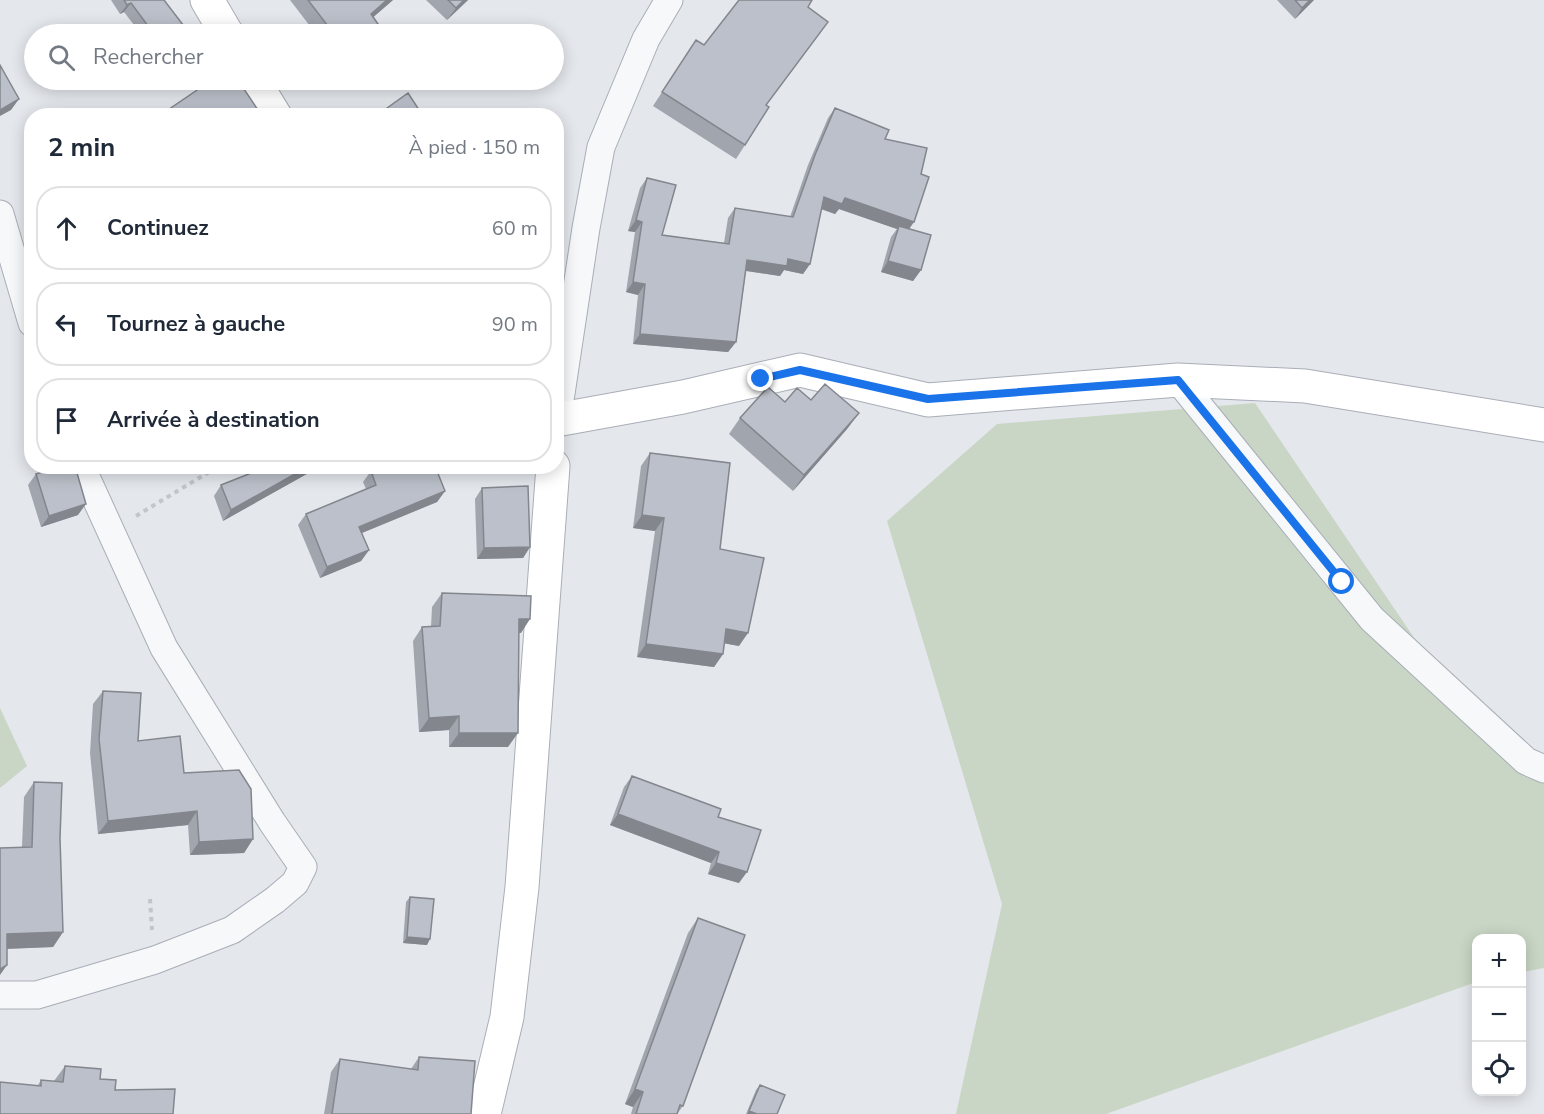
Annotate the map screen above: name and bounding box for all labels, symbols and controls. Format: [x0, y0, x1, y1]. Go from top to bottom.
search box [24, 24, 564, 90]
icon: search [45, 41, 78, 74]
text: Rechercher [93, 42, 204, 72]
text: 2 min [48, 130, 115, 165]
text: À pied · 150 m [409, 134, 540, 161]
icon: ahead [50, 212, 83, 245]
text: Continuez [107, 213, 209, 243]
text: 60 m [492, 215, 538, 242]
icon: left [50, 308, 83, 341]
text: Tournez à gauche [107, 309, 285, 339]
text: 90 m [492, 311, 538, 338]
route end [747, 365, 773, 391]
icon: arrive [50, 404, 83, 437]
text: Arrivée à destination [107, 405, 320, 435]
route start [1328, 568, 1354, 594]
map controls [1472, 934, 1526, 1096]
button: + [1472, 934, 1526, 988]
button: − [1472, 988, 1526, 1042]
button: locate [1472, 1042, 1526, 1096]

